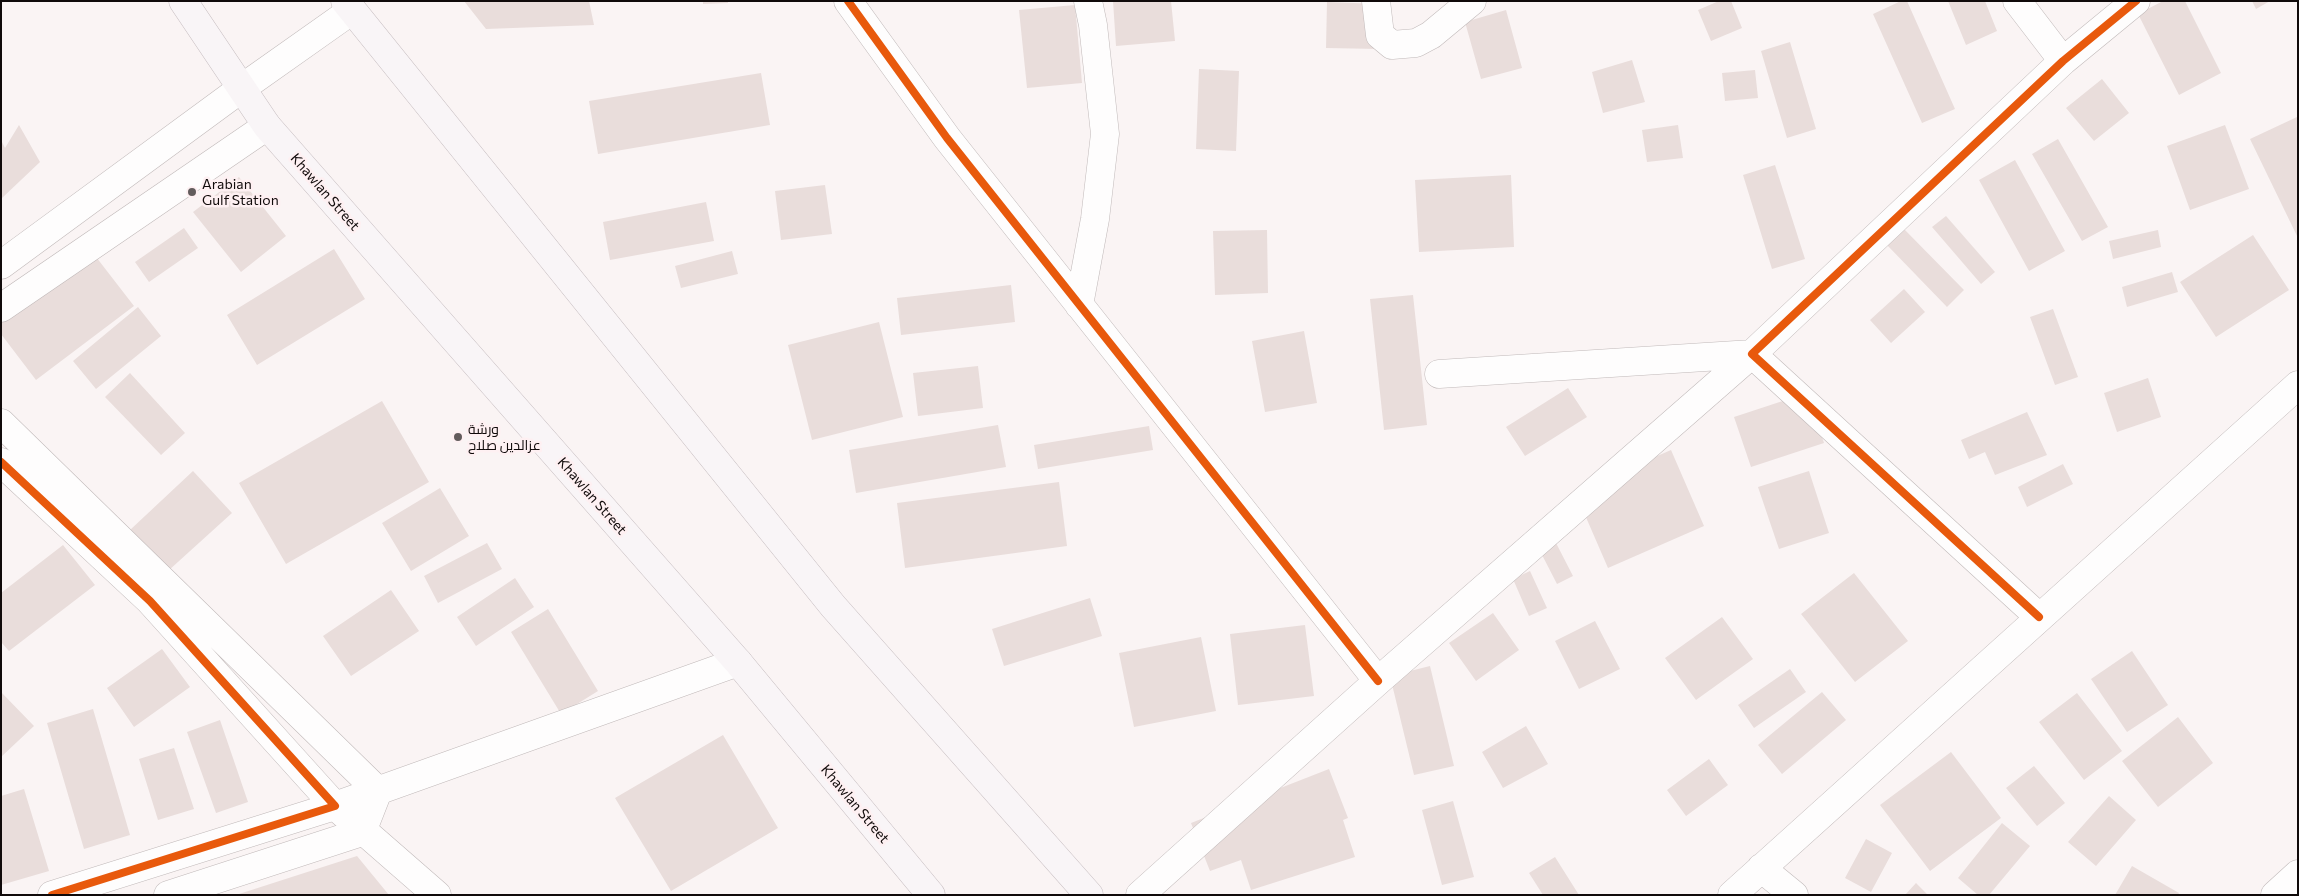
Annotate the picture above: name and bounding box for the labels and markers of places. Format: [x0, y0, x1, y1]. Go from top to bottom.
place label: Arabian Gulf Station [202, 176, 279, 208]
marker: Arabian Gulf Station [186, 186, 198, 198]
place label: ورشة عزالدين صلاح [468, 421, 541, 454]
marker: ورشة عزالدين صلاح [452, 431, 464, 443]

